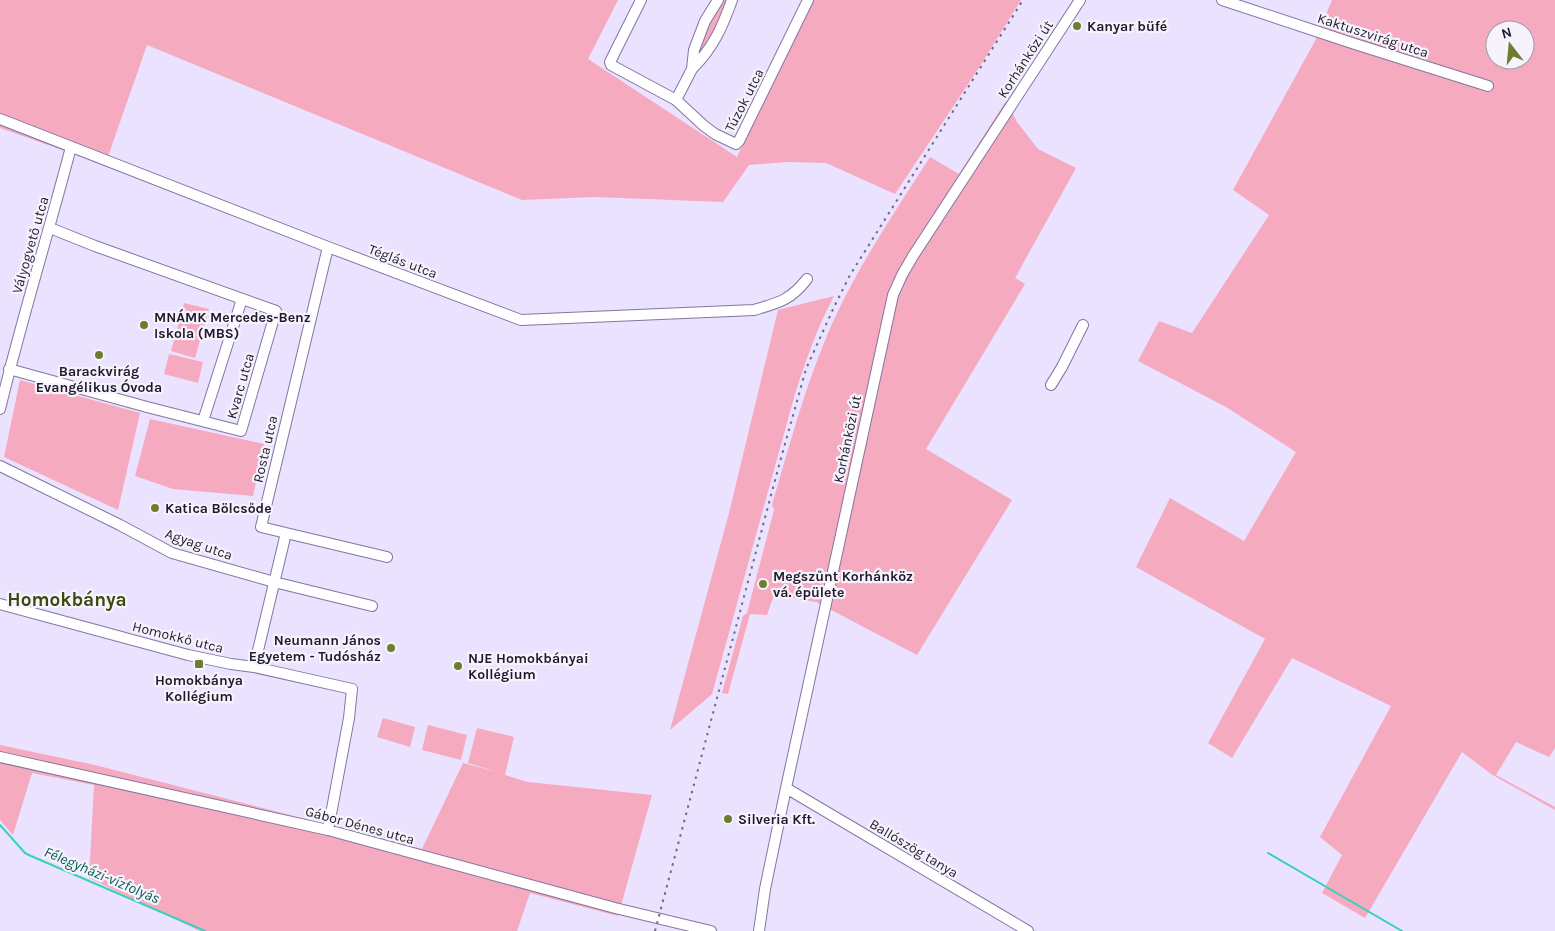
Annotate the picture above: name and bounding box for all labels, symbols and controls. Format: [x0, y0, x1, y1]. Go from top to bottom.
street label: Kaktuszvirág utca [1315, 10, 1430, 61]
street label: Korhánközi út [994, 17, 1057, 101]
place label: Kanyar büfé [1087, 18, 1167, 35]
marker: Kanyar büfé [1071, 20, 1083, 32]
north arrow [1485, 20, 1535, 70]
text: N [1499, 23, 1514, 43]
street label: Túzok utca [721, 66, 768, 135]
street label: Vályogvető utca [8, 195, 52, 296]
street label: Téglás utca [366, 241, 439, 282]
place label: MNÁMK Mercedes-Benz Iskola (MBS) [154, 308, 311, 342]
marker: MNÁMK Mercedes-Benz Iskola (MBS) [138, 319, 150, 331]
marker: Barackvirág Evangélikus Óvoda [93, 349, 105, 361]
street label: Kvarc utca [223, 351, 258, 421]
place label: Barackvirág Evangélikus Óvoda [36, 363, 162, 396]
street label: Korhánközi út [830, 394, 865, 485]
street label: Rosta utca [249, 414, 281, 484]
place label: Katica Bölcsőde [165, 500, 272, 517]
marker: Katica Bölcsőde [149, 502, 161, 514]
street label: Agyag utca [163, 525, 235, 564]
place label: Megszűnt Korhánköz vá. épülete [773, 568, 913, 601]
marker: Megszűnt Korhánköz vá. épülete [757, 578, 769, 590]
district label: Homokbánya [7, 589, 127, 611]
street label: Homokkő utca [131, 618, 225, 657]
place label: Neumann János Egyetem - Tudósház [249, 632, 381, 665]
marker: Neumann János Egyetem - Tudósház [385, 642, 397, 654]
place label: NJE Homokbányai Kollégium [468, 650, 589, 683]
marker: Homokbánya Kollégium [193, 658, 205, 670]
marker: NJE Homokbányai Kollégium [452, 660, 464, 672]
place label: Homokbánya Kollégium [155, 672, 243, 705]
street label: Gábor Dénes utca [303, 803, 416, 848]
place label: Silveria Kft. [738, 811, 815, 828]
marker: Silveria Kft. [722, 813, 734, 825]
street label: Ballószög tanya [866, 815, 961, 882]
water label: Félegyházi-vízfolyás [41, 843, 163, 907]

